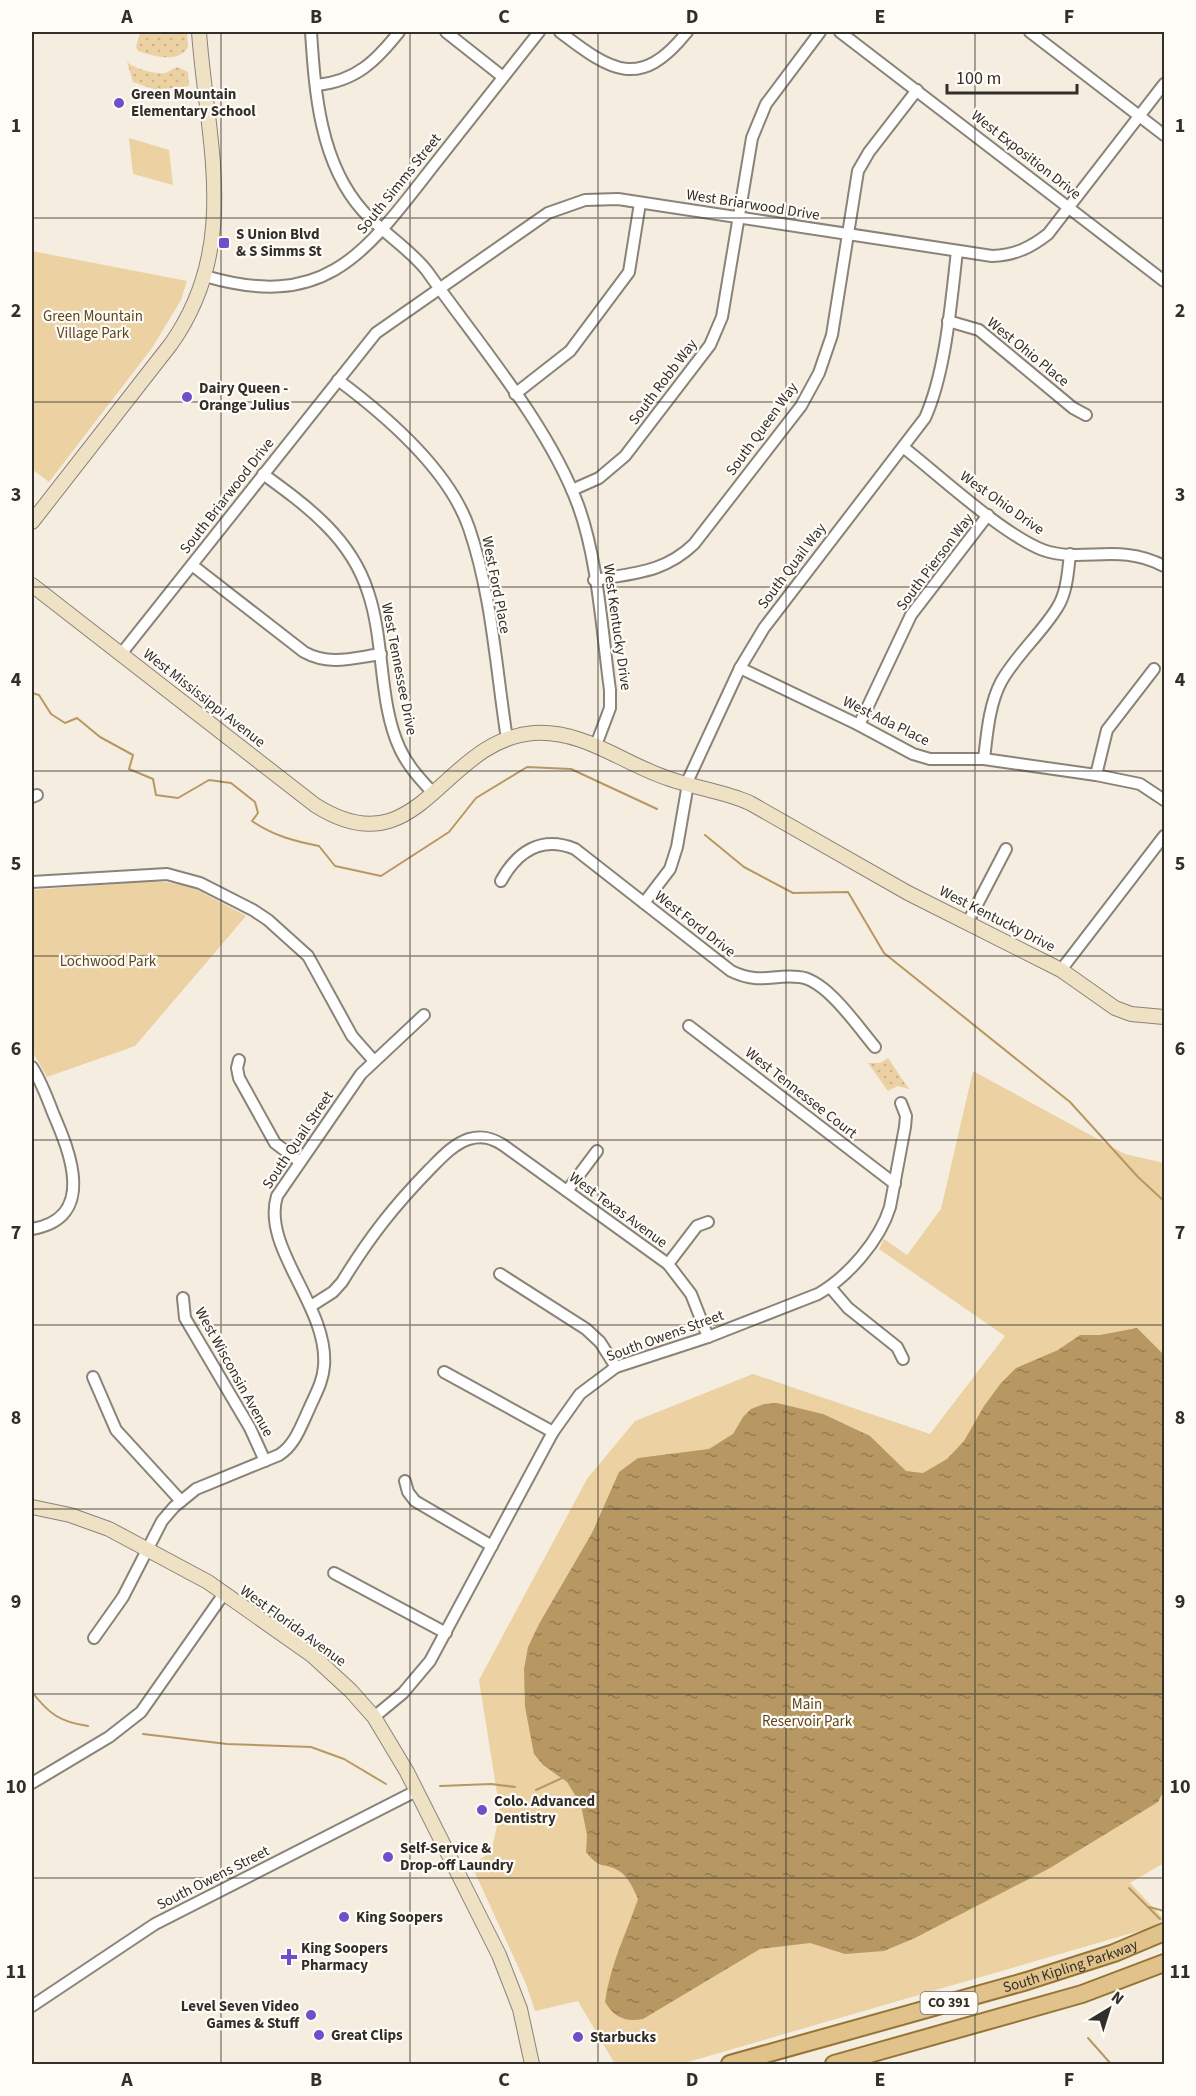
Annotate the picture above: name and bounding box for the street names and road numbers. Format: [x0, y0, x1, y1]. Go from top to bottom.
street label: West Exposition Drive [967, 105, 1085, 205]
street label: South Simms Street [352, 129, 446, 239]
street label: West Briarwood Drive [685, 184, 821, 226]
street label: West Ohio Place [983, 312, 1073, 392]
street label: South Robb Way [624, 335, 702, 429]
street label: South Queen Way [721, 378, 803, 480]
street label: South Briarwood Drive [175, 434, 279, 558]
street label: West Ohio Drive [956, 466, 1048, 540]
street label: South Pierson Way [891, 509, 979, 615]
street label: South Quail Way [753, 519, 831, 613]
street label: West Ford Place [476, 534, 516, 636]
street label: West Kentucky Drive [598, 562, 636, 692]
street label: West Tennessee Drive [376, 601, 422, 737]
street label: West Mississippi Avenue [138, 644, 270, 752]
street label: West Ada Place [839, 691, 933, 751]
street label: West Kentucky Drive [935, 881, 1059, 957]
street label: West Ford Drive [650, 886, 740, 962]
street label: West Tennessee Court [740, 1042, 862, 1144]
street label: South Quail Street [257, 1087, 339, 1193]
street label: West Texas Avenue [564, 1167, 672, 1253]
street label: West Wisconsin Avenue [190, 1303, 278, 1441]
street label: South Owens Street [603, 1305, 727, 1367]
street label: West Florida Avenue [236, 1580, 350, 1672]
street label: South Owens Street [153, 1841, 273, 1915]
street label: South Kipling Parkway [1000, 1934, 1141, 1998]
road number: CO 391 [920, 1992, 978, 2014]

